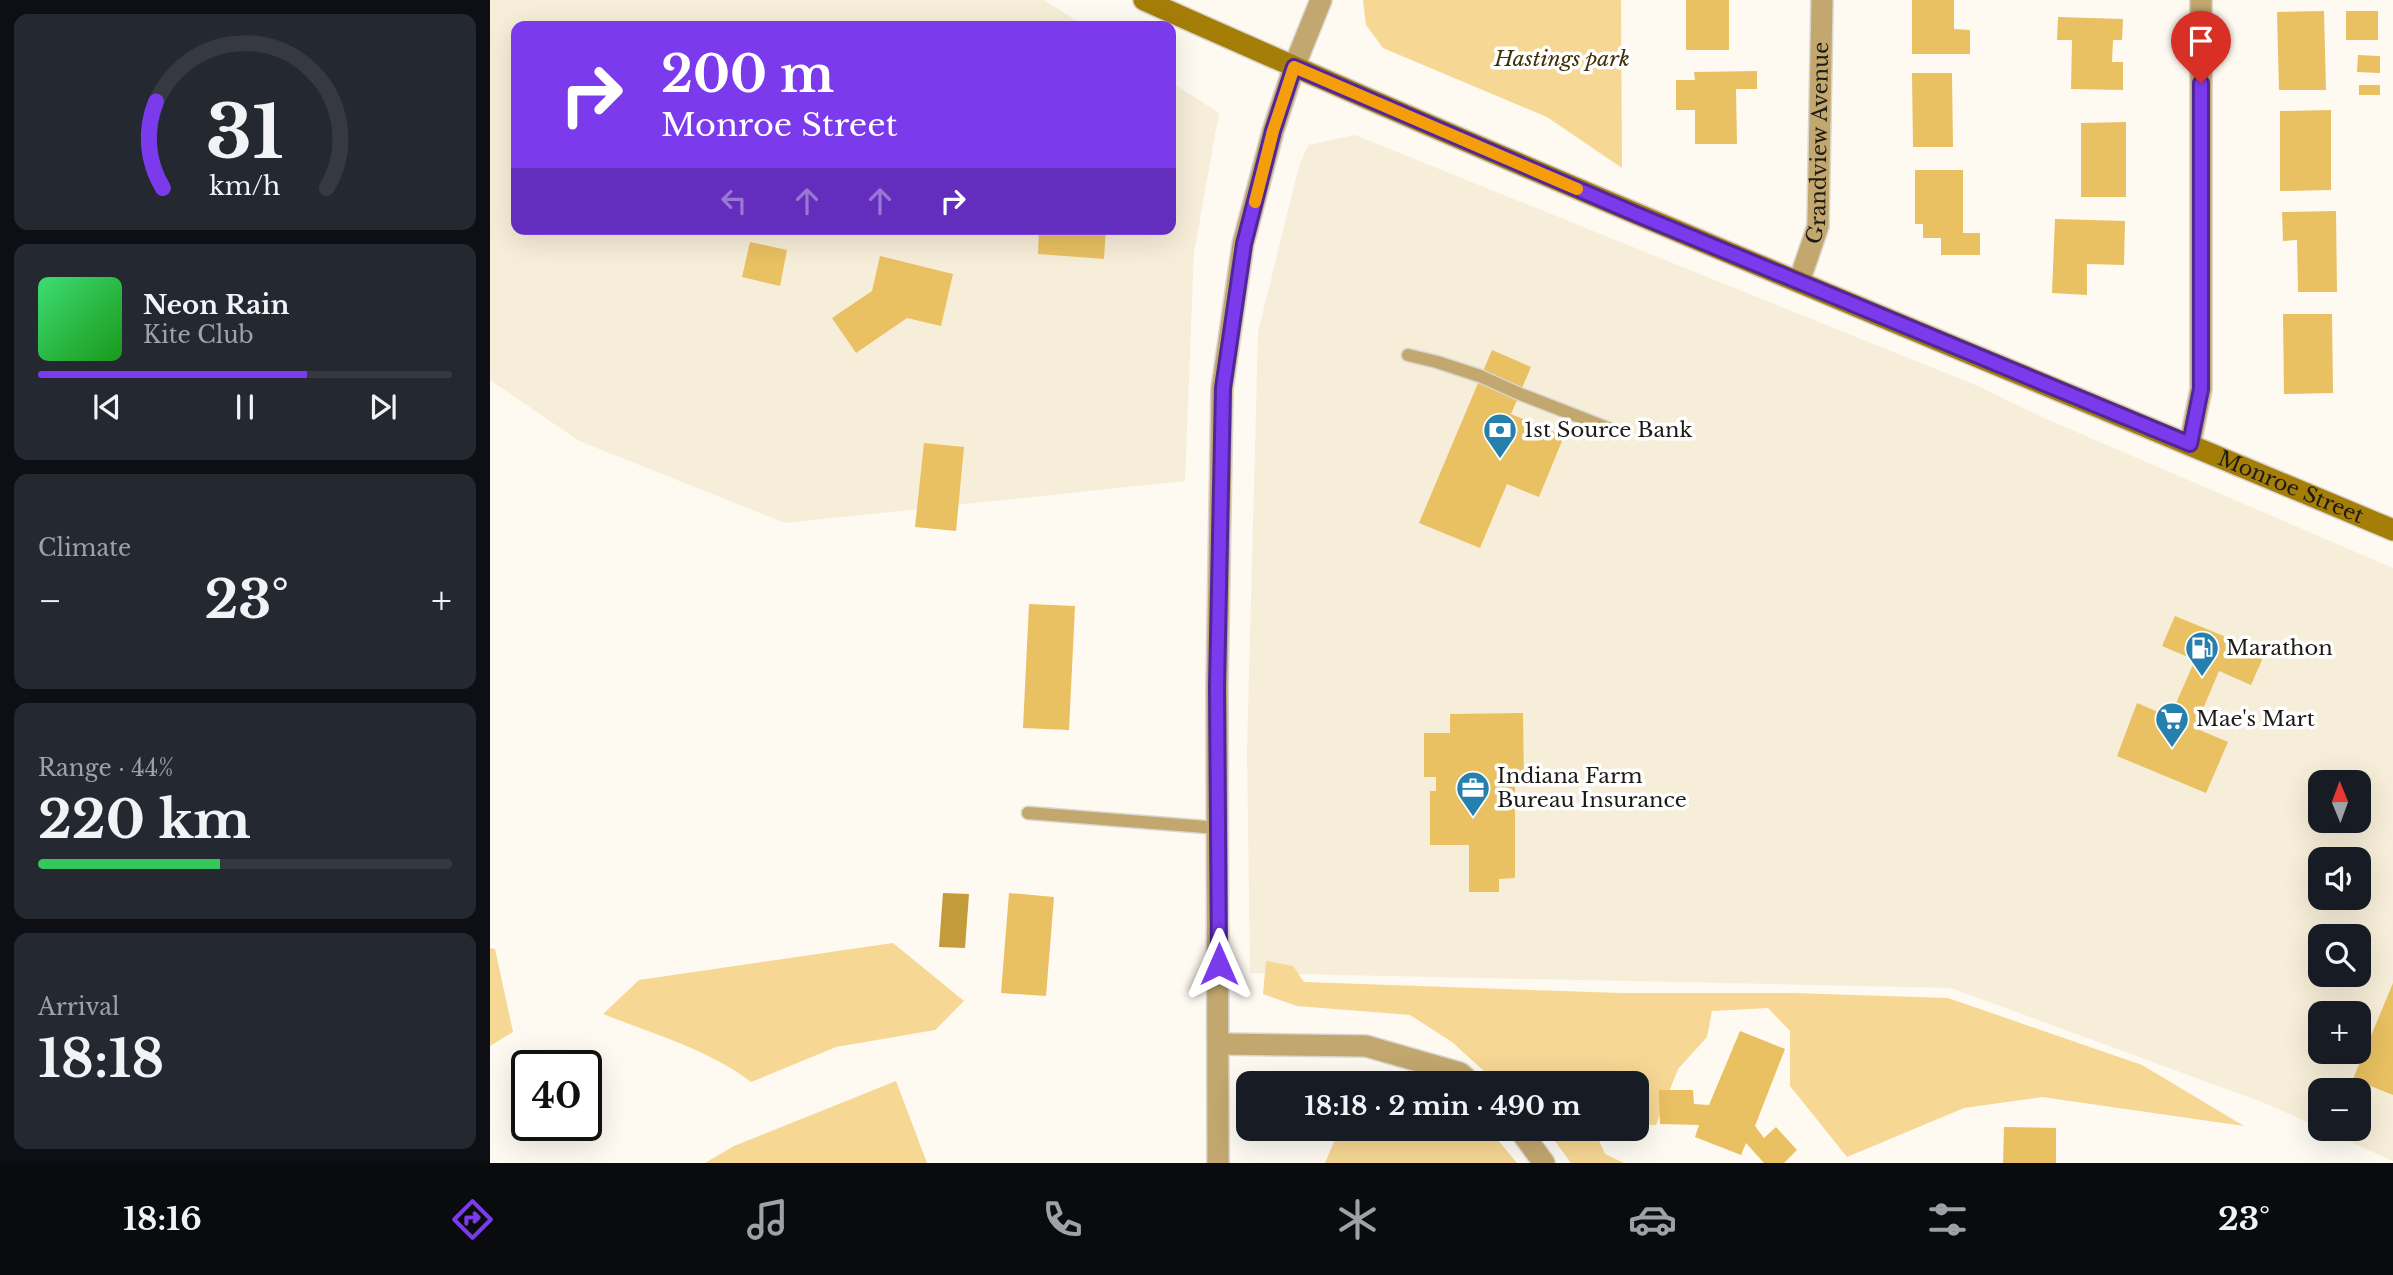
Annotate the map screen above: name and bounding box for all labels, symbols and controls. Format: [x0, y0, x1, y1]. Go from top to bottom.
pin [2171, 11, 2231, 83]
icon: arrive [2182, 22, 2220, 60]
street label: Grandview Avenue [1800, 42, 1834, 248]
text: 200 m [661, 44, 834, 105]
park label: Hastings park [1493, 46, 1630, 72]
icon: right [546, 49, 637, 140]
text: 31 [206, 87, 284, 178]
text: Monroe Street [661, 105, 898, 145]
text: km/h [210, 171, 280, 202]
icon: left [715, 182, 753, 220]
icon: ahead [788, 182, 826, 220]
icon: ahead [861, 182, 899, 220]
icon: right [934, 182, 972, 220]
text: Neon Rain [143, 289, 289, 321]
text: Kite Club [143, 321, 254, 349]
icon: previous [88, 388, 126, 426]
icon: pause [226, 388, 264, 426]
icon: next [364, 388, 402, 426]
bank icon: 1st Source Bank [1481, 411, 1519, 460]
place label: 1st Source Bank [1524, 417, 1693, 443]
street label: Monroe Street [2214, 445, 2368, 529]
text: Climate [38, 534, 131, 562]
text: 23° [204, 568, 289, 632]
text: − [38, 577, 62, 624]
text: + [431, 577, 452, 624]
fuel station icon: Marathon [2183, 629, 2221, 678]
place label: Marathon [2226, 635, 2333, 661]
supermarket icon: Mae's Mart [2153, 700, 2191, 749]
place label: Mae's Mart [2196, 706, 2315, 732]
text: Range · 44% [38, 754, 174, 782]
place label: Indiana Farm Bureau Insurance [1497, 763, 1687, 813]
office icon: Indiana Farm Bureau Insurance [1454, 769, 1492, 818]
north arrow [2308, 770, 2371, 833]
map controls [2308, 770, 2371, 1141]
text: 220 km [38, 788, 251, 852]
button: sound [2308, 847, 2371, 910]
button: search [2308, 924, 2371, 987]
position arrow [1182, 927, 1256, 1001]
text: Arrival [38, 993, 119, 1021]
button: + [2308, 1001, 2371, 1064]
text: 18:18 [38, 1027, 164, 1091]
speed limit sign: 40 [511, 1050, 602, 1141]
button: − [2308, 1078, 2371, 1141]
text: 18:18 · 2 min · 490 m [1304, 1090, 1581, 1122]
icon: directions [448, 1195, 497, 1244]
icon: music [743, 1195, 792, 1244]
icon: phone [1038, 1195, 1087, 1244]
icon: climate [1333, 1195, 1382, 1244]
icon: car [1628, 1195, 1677, 1244]
icon: filters [1923, 1195, 1972, 1244]
text: 18:16 [123, 1199, 202, 1239]
text: 23° [2218, 1199, 2270, 1239]

